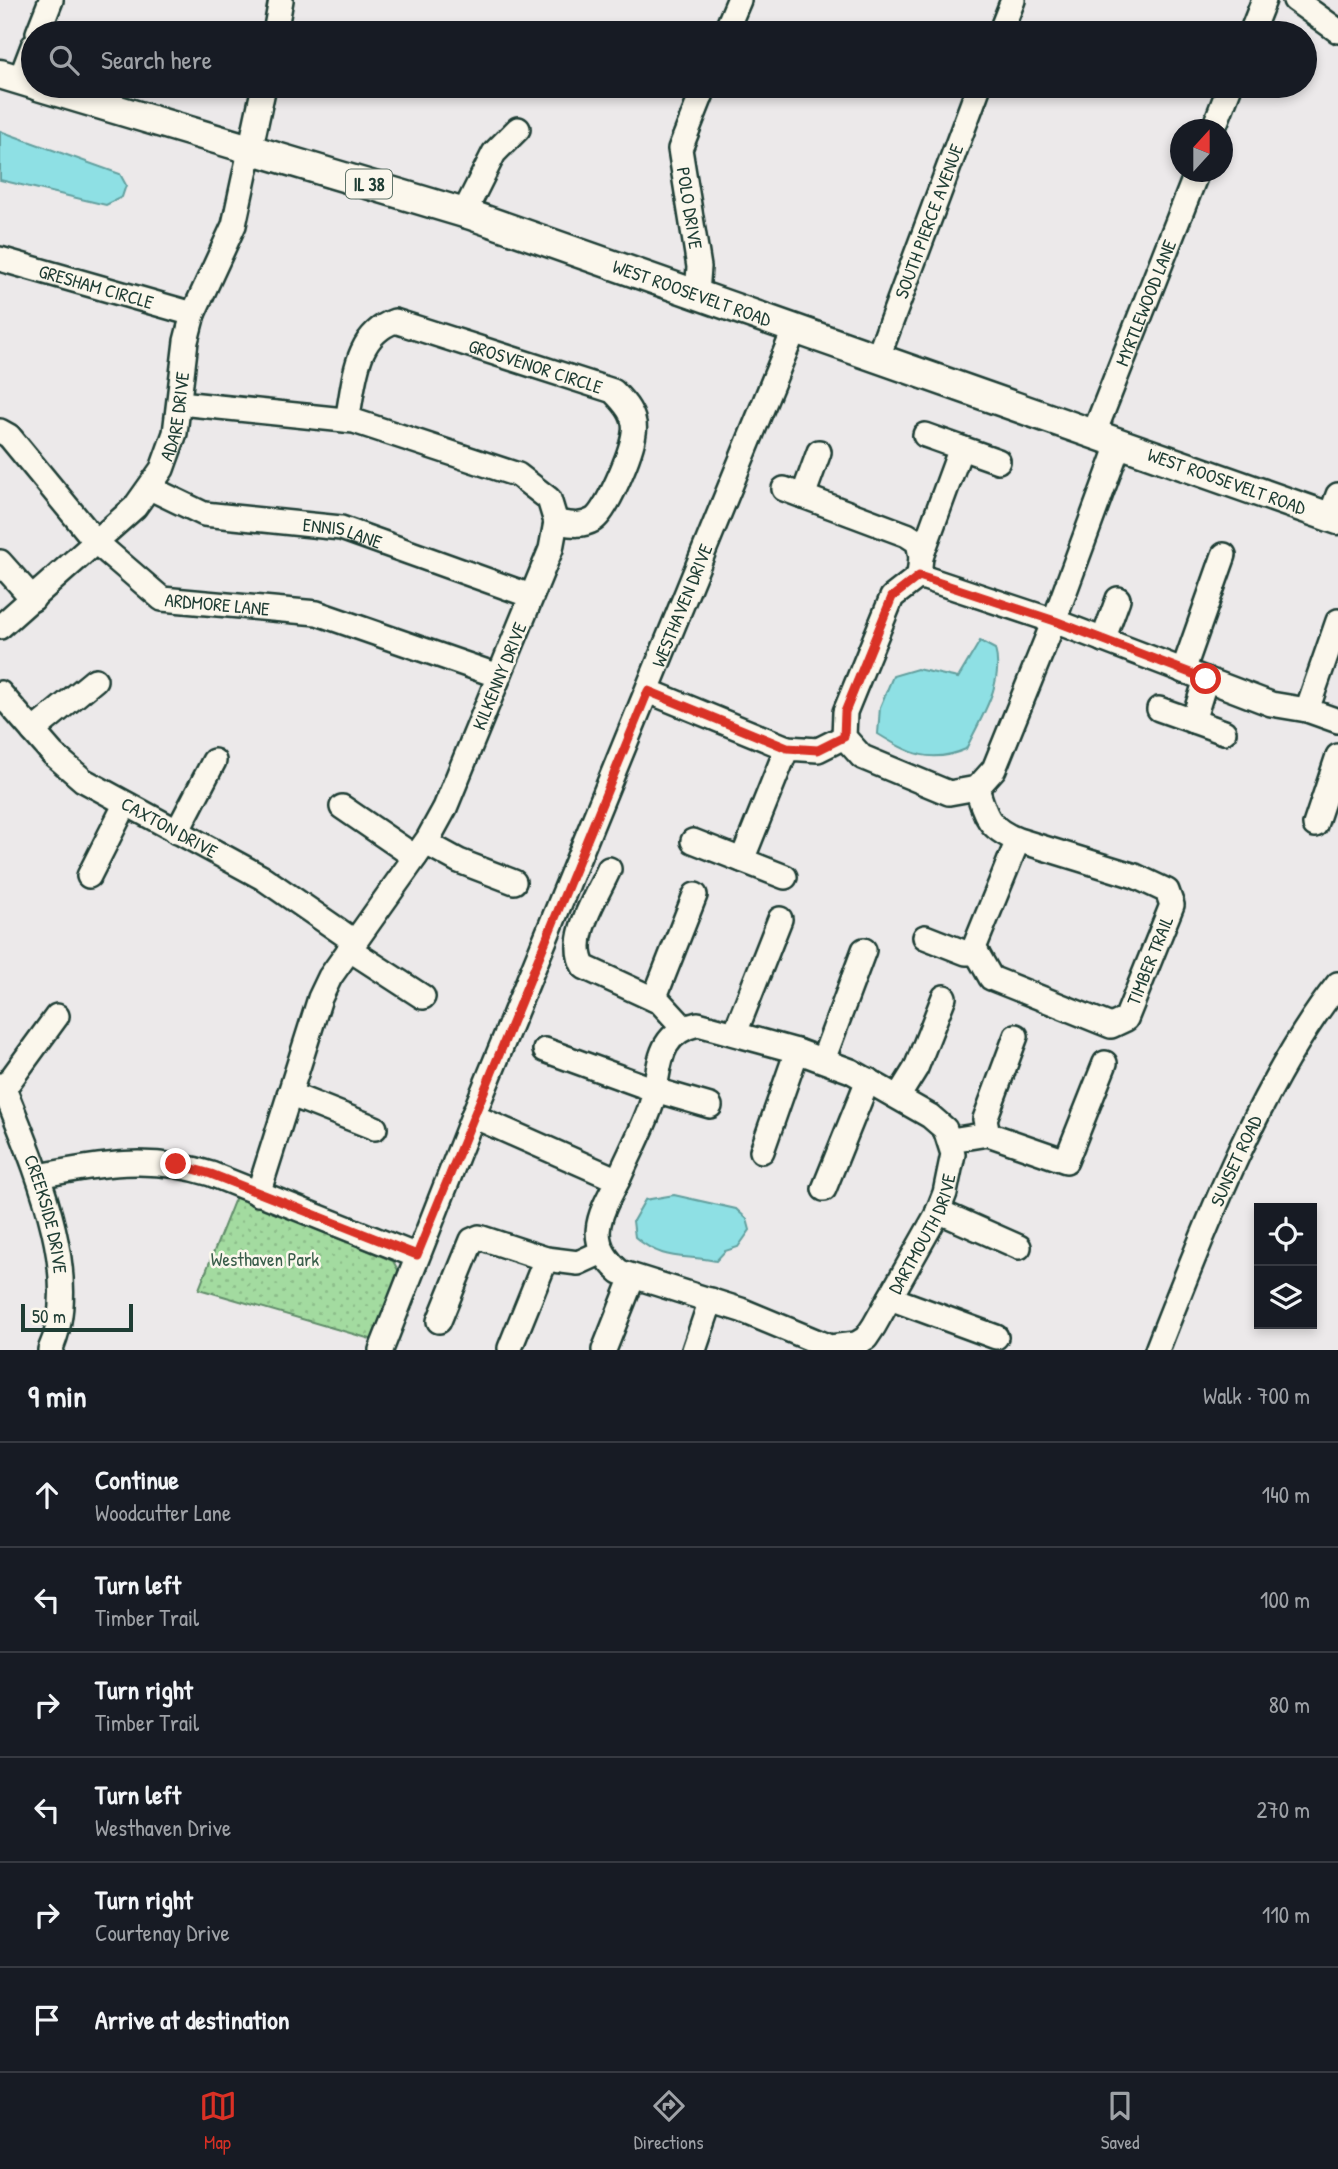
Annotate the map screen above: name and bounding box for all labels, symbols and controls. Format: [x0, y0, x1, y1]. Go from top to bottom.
search box [21, 21, 1317, 98]
icon: search [45, 41, 83, 79]
text: Search here [101, 42, 212, 77]
north arrow [1170, 119, 1233, 182]
street label: SOUTH PIERCE AVENUE [888, 140, 970, 302]
street label: POLO DRIVE [671, 165, 709, 252]
road number: IL 38 [346, 169, 392, 198]
street label: MYRTLEWOOD LANE [1109, 235, 1182, 370]
street label: WEST ROOSEVELT ROAD [609, 253, 775, 333]
street label: GRESHAM CIRCLE [36, 258, 157, 315]
street label: GROSVENOR CIRCLE [465, 332, 606, 400]
street label: ADARE DRIVE [153, 370, 195, 464]
street label: WEST ROOSEVELT ROAD [1144, 441, 1309, 521]
street label: ENNIS LANE [302, 511, 386, 555]
street label: WESTHAVEN DRIVE [645, 539, 719, 671]
street label: ARDMORE LANE [164, 586, 271, 622]
street label: KILKENNY DRIVE [466, 618, 533, 734]
route start [1190, 663, 1221, 694]
street label: CAXTON DRIVE [117, 790, 223, 864]
street label: TIMBER TRAIL [1120, 912, 1179, 1009]
street label: SUNSET ROAD [1204, 1111, 1268, 1210]
route end [160, 1148, 191, 1179]
street label: CREEKSIDE DRIVE [18, 1151, 74, 1275]
street label: DARTMOUTH DRIVE [882, 1171, 962, 1298]
map controls [1254, 1203, 1317, 1329]
button: locate [1254, 1203, 1317, 1266]
park label: Westhaven Park [211, 1246, 319, 1272]
button: layers [1254, 1266, 1317, 1329]
scale bar [21, 1301, 133, 1333]
text: 50 m [32, 1303, 66, 1329]
text: 9 min [28, 1376, 87, 1416]
text: Walk · 700 m [1203, 1380, 1310, 1411]
text: Continue [95, 1462, 179, 1497]
icon: ahead [28, 1476, 66, 1514]
text: 140 m [1262, 1479, 1310, 1510]
text: Woodcutter Lane [95, 1497, 231, 1528]
text: Turn left [95, 1567, 181, 1602]
icon: left [28, 1581, 66, 1619]
text: 100 m [1260, 1584, 1310, 1615]
text: Timber Trail [95, 1602, 199, 1633]
text: Turn right [95, 1672, 193, 1707]
icon: right [28, 1686, 66, 1724]
text: 80 m [1269, 1689, 1310, 1720]
text: Timber Trail [95, 1707, 199, 1738]
text: Turn left [95, 1777, 181, 1812]
icon: left [28, 1791, 66, 1829]
text: 270 m [1257, 1794, 1310, 1825]
text: Westhaven Drive [95, 1812, 231, 1843]
text: Turn right [95, 1882, 193, 1917]
icon: right [28, 1896, 66, 1934]
text: 110 m [1262, 1899, 1310, 1930]
text: Courtenay Drive [95, 1917, 230, 1948]
icon: arrive [28, 2001, 66, 2039]
text: Arrive at destination [95, 2002, 290, 2037]
tab: Map [199, 2087, 237, 2155]
tab: Directions [634, 2087, 704, 2155]
tab: Saved [1101, 2087, 1139, 2155]

